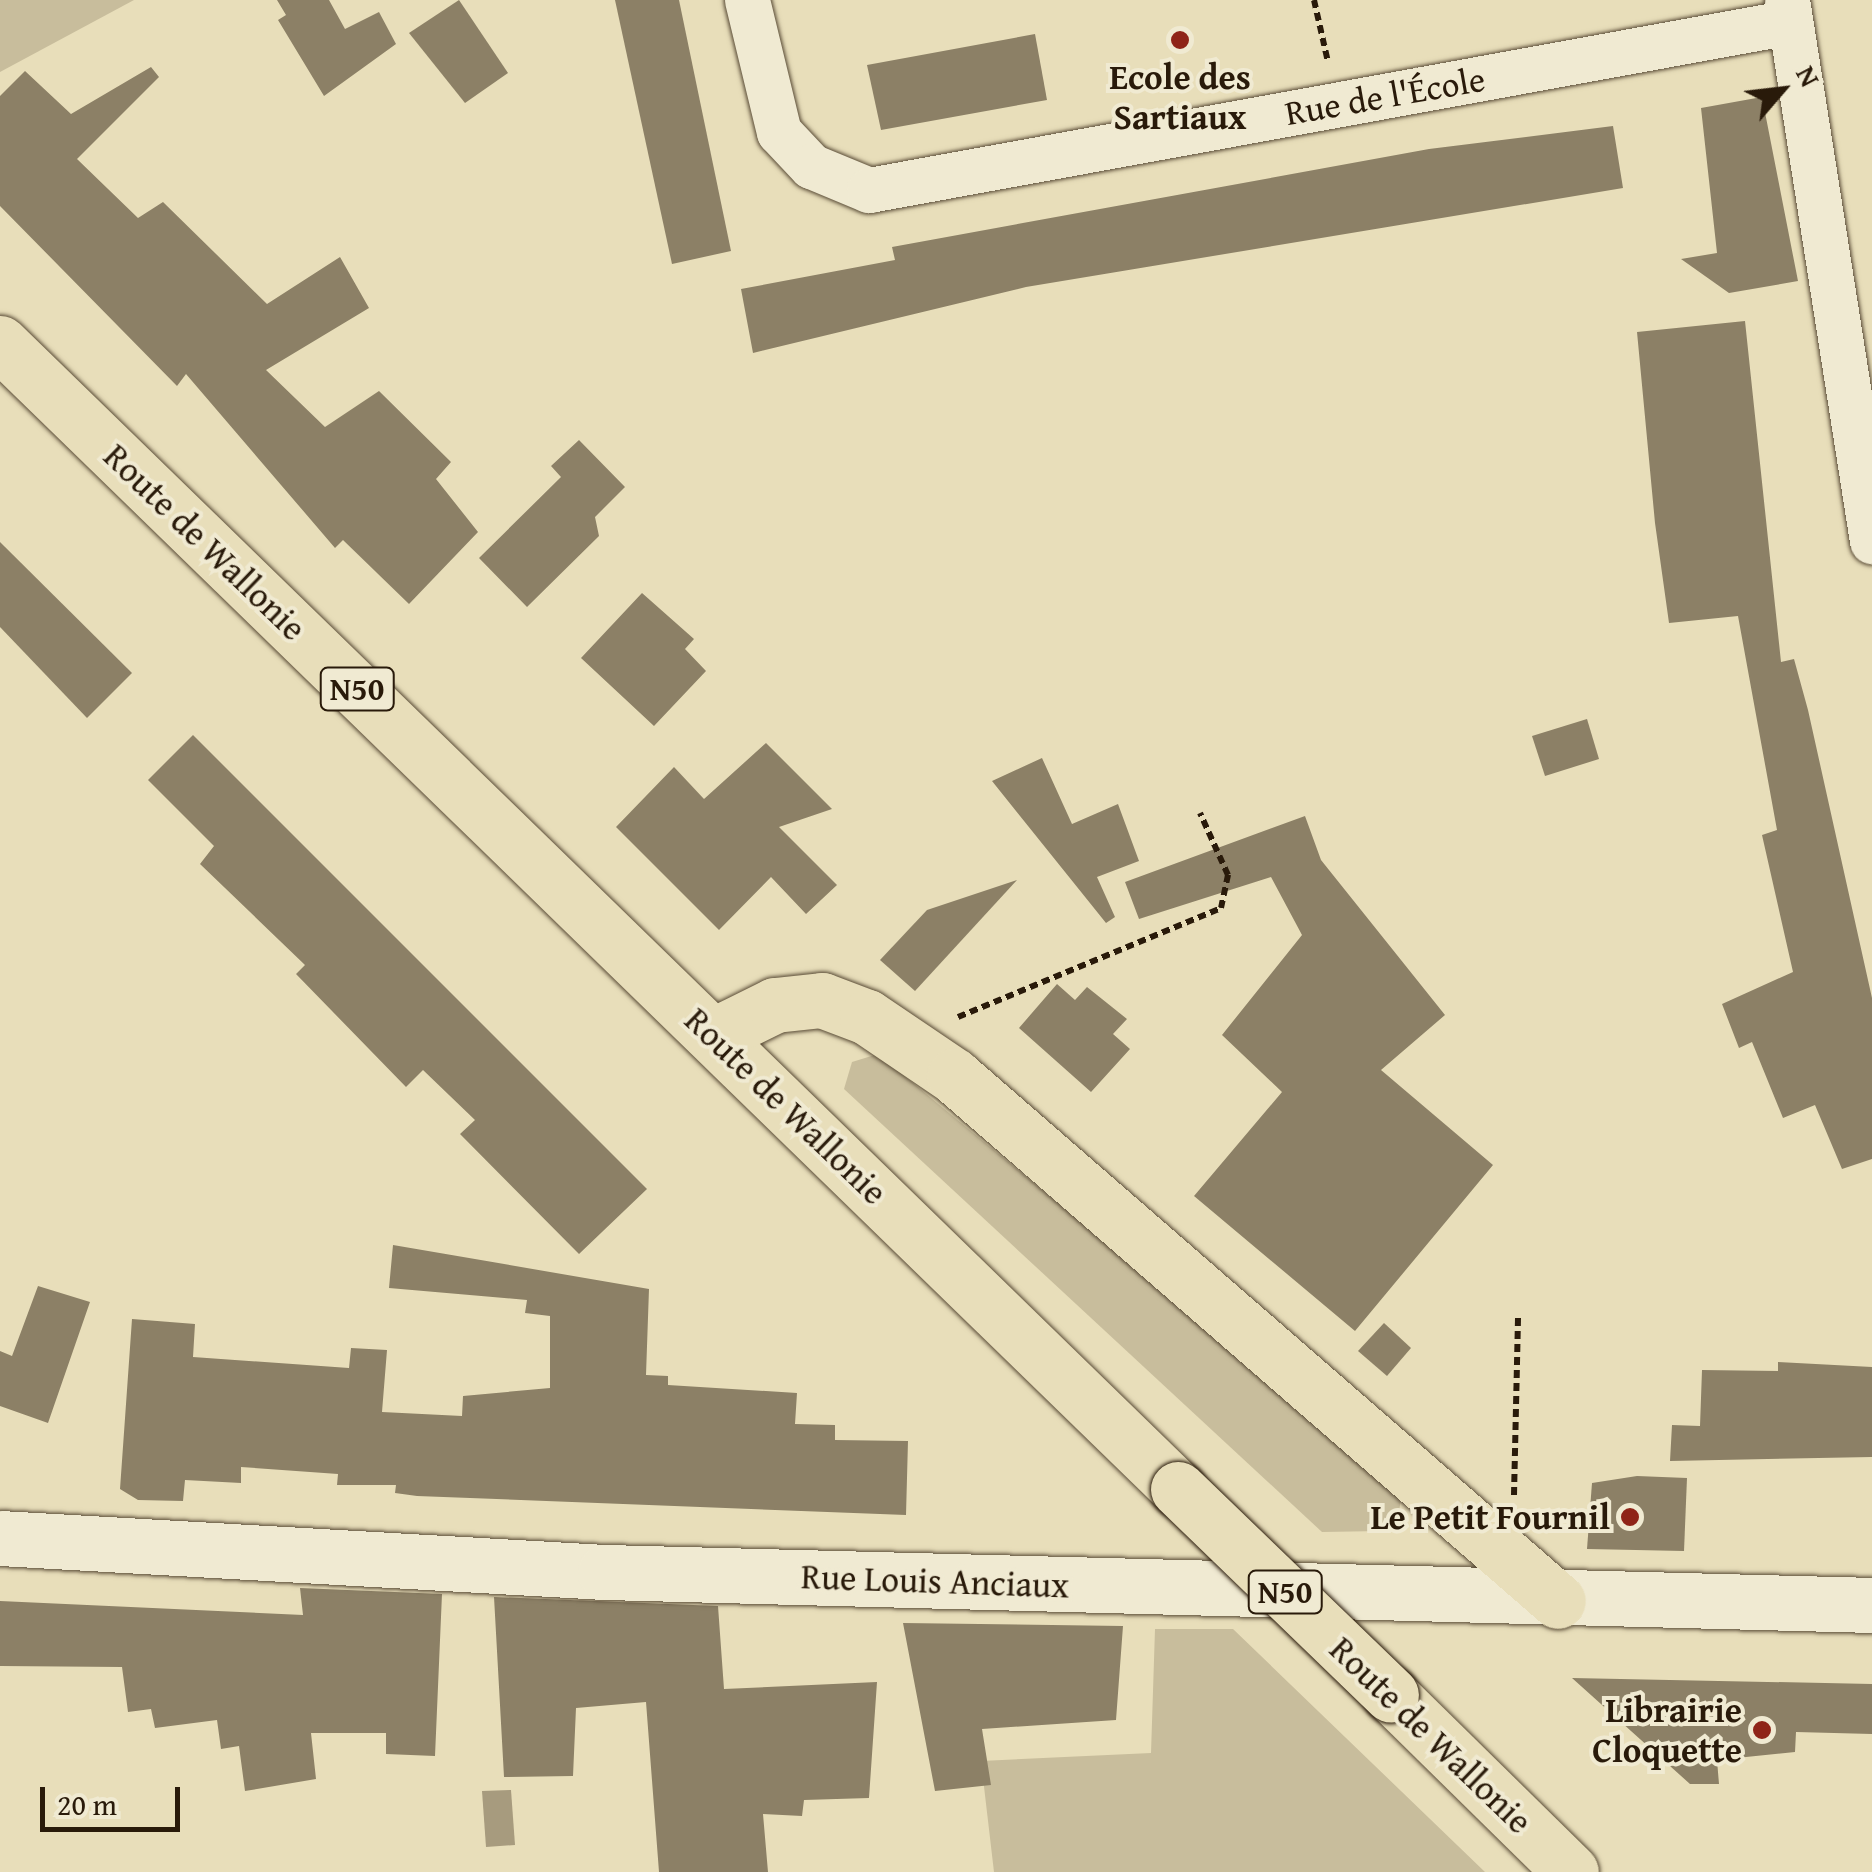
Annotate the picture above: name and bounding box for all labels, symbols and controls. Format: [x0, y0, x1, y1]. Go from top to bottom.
marker: Ecole des Sartiaux [1169, 29, 1191, 51]
north arrow [1732, 40, 1832, 140]
place label: Ecole des Sartiaux [1109, 56, 1251, 138]
street label: Rue de l'École [1282, 58, 1488, 134]
text: N [1786, 58, 1831, 94]
street label: Route de Wallonie [95, 435, 315, 649]
road number: N50 [320, 662, 394, 716]
street label: Route de Wallonie [676, 999, 896, 1213]
place label: Le Petit Fournil [1370, 1496, 1610, 1538]
marker: Le Petit Fournil [1619, 1506, 1641, 1528]
street label: Rue Louis Anciaux [800, 1555, 1070, 1607]
road number: N50 [1248, 1565, 1322, 1619]
street label: Route de Wallonie [1321, 1628, 1541, 1842]
place label: Librairie Cloquette [1592, 1689, 1742, 1771]
marker: Librairie Cloquette [1751, 1719, 1773, 1741]
scale bar [45, 1767, 185, 1829]
text: 20 m [57, 1782, 117, 1826]

